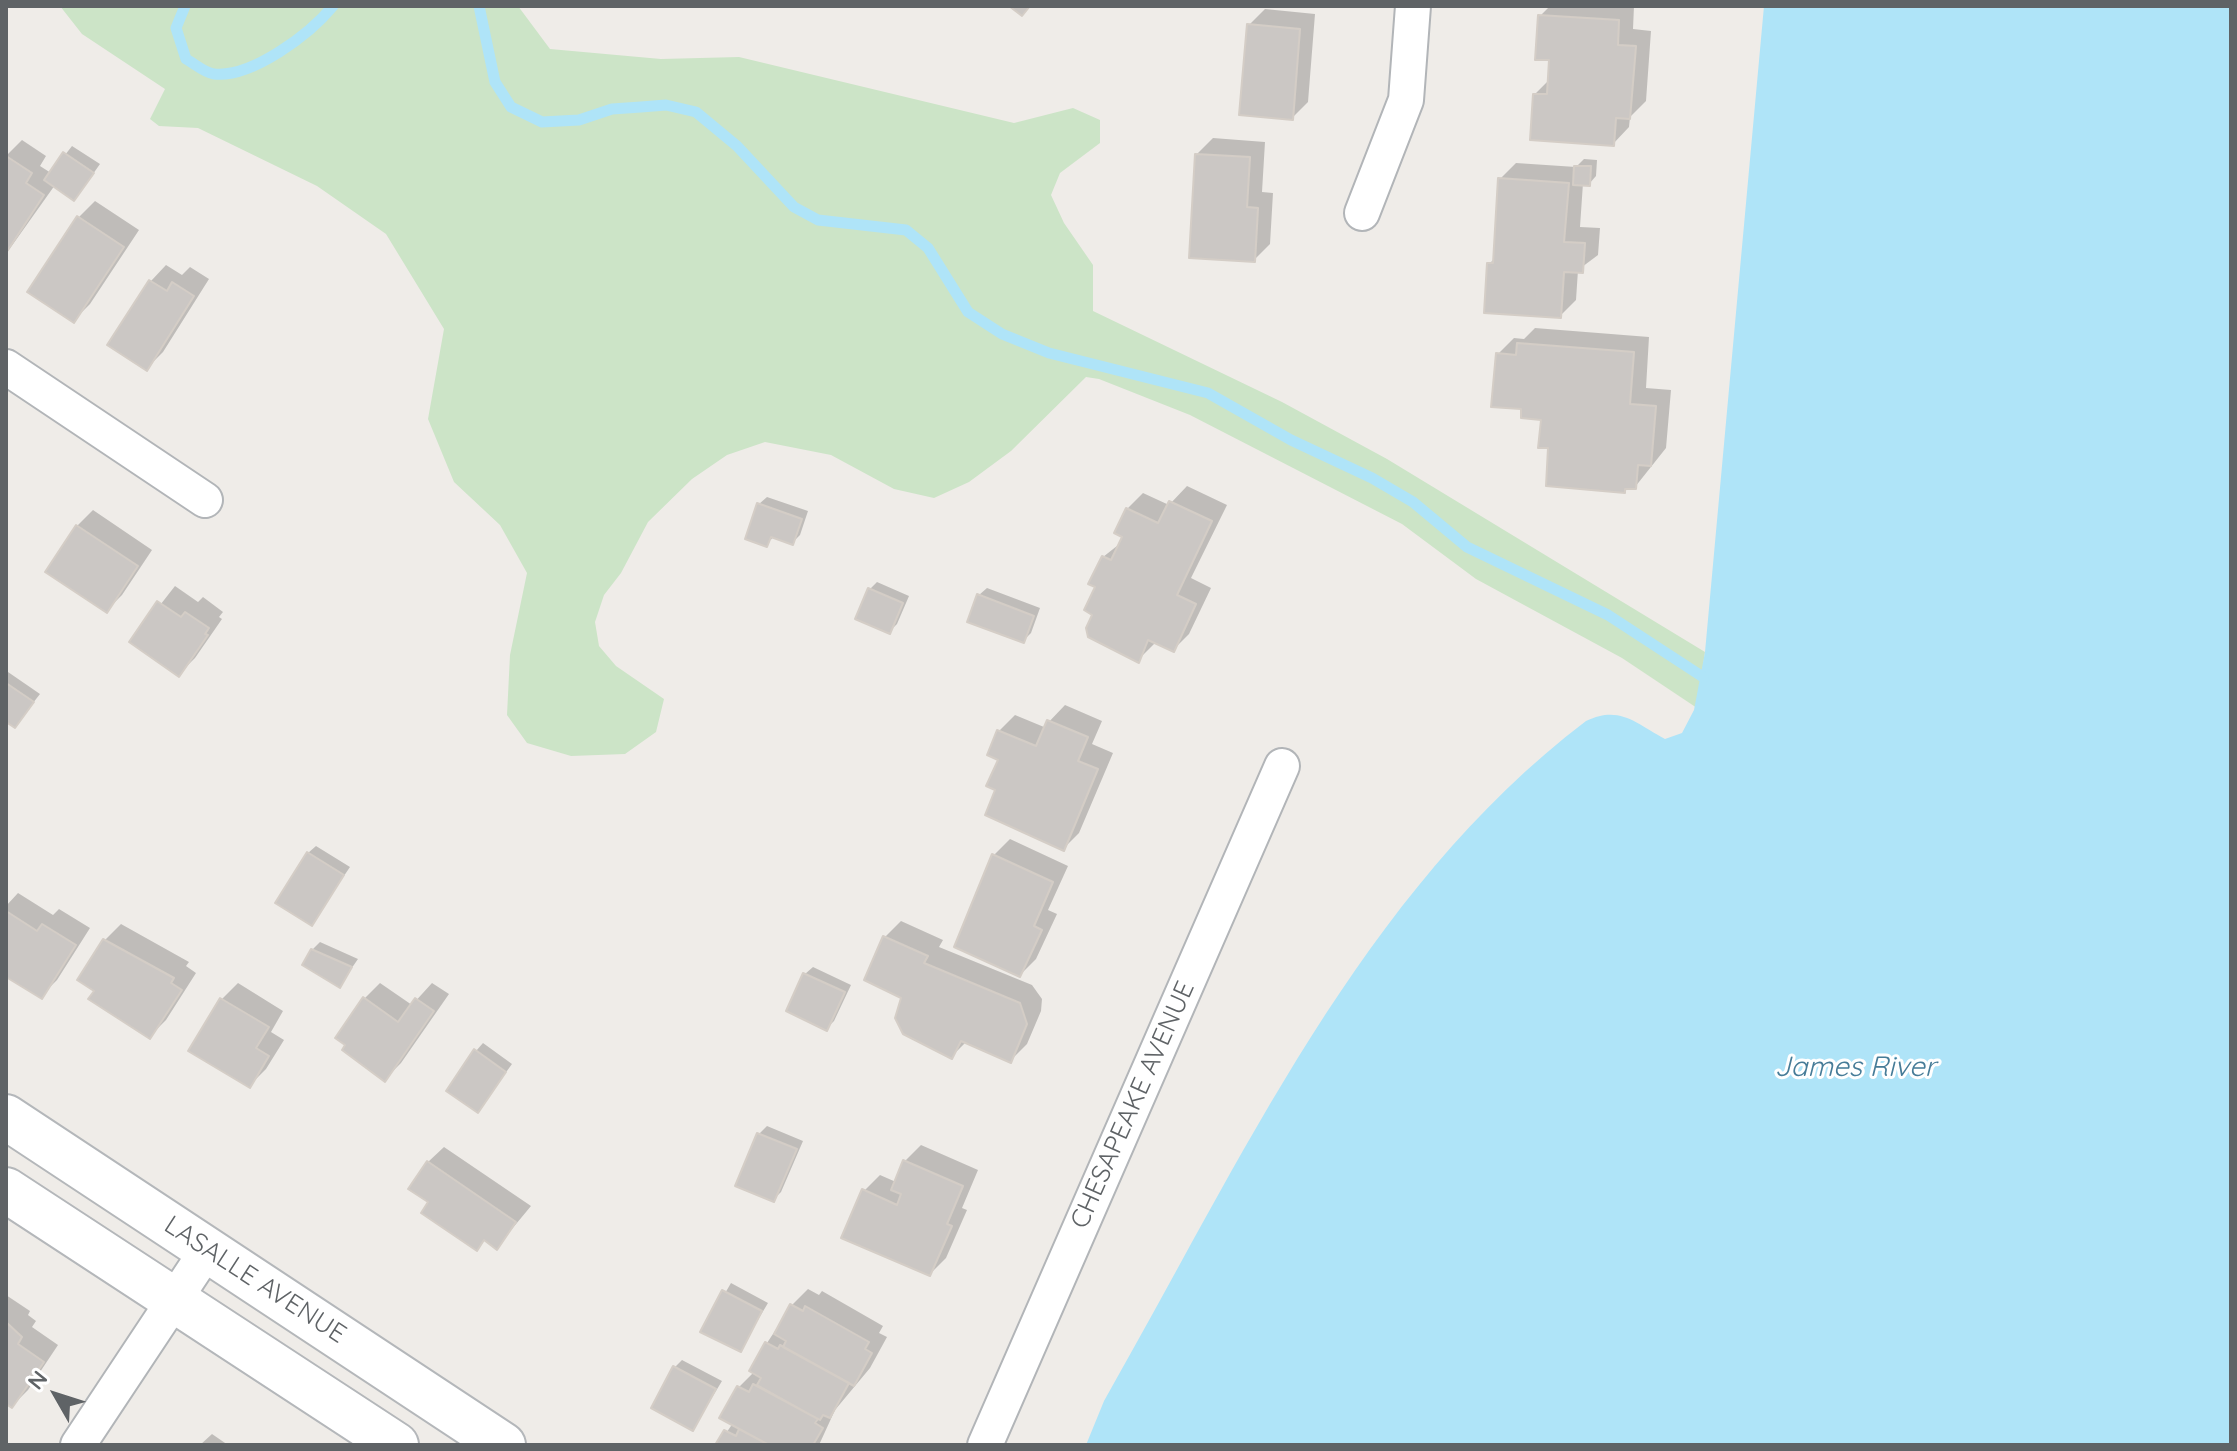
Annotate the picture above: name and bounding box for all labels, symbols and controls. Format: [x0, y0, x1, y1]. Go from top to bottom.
street label: CHESAPEAKE AVENUE [1064, 977, 1202, 1233]
water label: James River [1774, 1051, 1936, 1085]
street label: LASALLE AVENUE [158, 1210, 352, 1350]
north arrow [16, 1355, 96, 1435]
text: N [21, 1365, 53, 1395]

